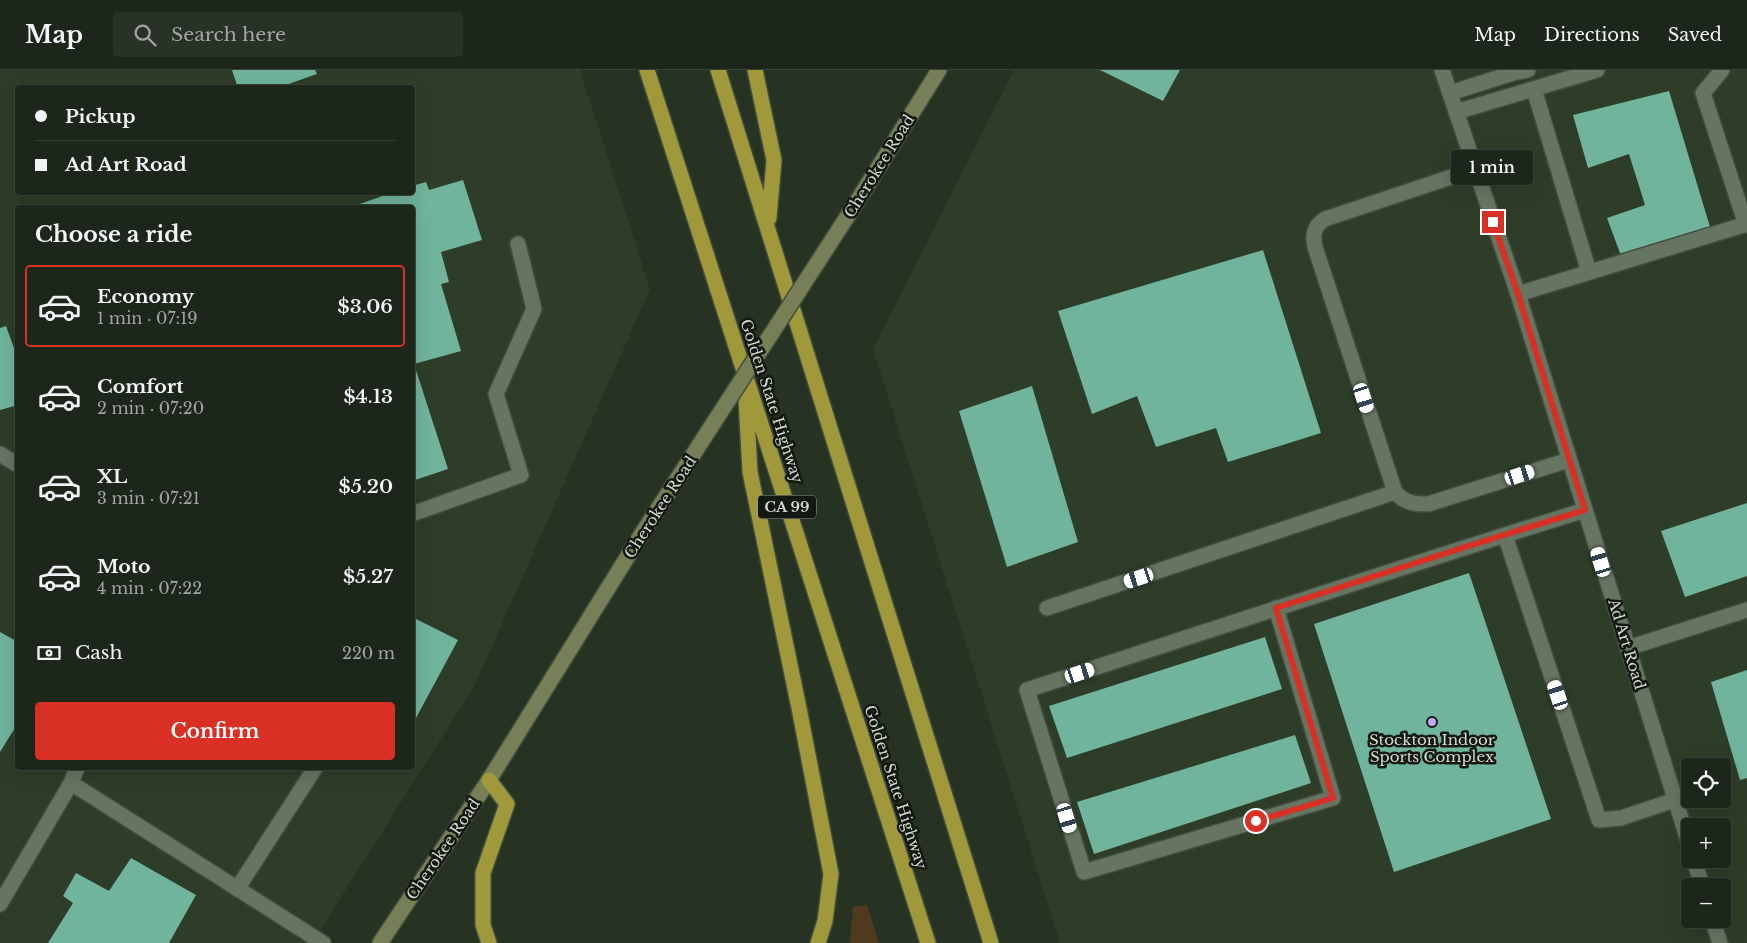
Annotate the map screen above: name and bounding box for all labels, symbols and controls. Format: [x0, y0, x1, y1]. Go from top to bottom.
search box [113, 12, 463, 57]
text: Map [25, 20, 83, 49]
icon: search [131, 21, 159, 49]
text: Search here [171, 23, 286, 46]
text: Map [1474, 24, 1516, 46]
text: Directions [1544, 24, 1640, 46]
text: Saved [1668, 24, 1722, 46]
text: Pickup [65, 105, 136, 128]
street label: Cherokee Road [840, 111, 918, 221]
callout: 1 min [1452, 150, 1534, 184]
text: Ad Art Road [65, 153, 187, 176]
text: 1 min [1469, 157, 1515, 177]
route end [1482, 211, 1504, 233]
text: Choose a ride [35, 221, 192, 248]
icon: car [37, 284, 82, 329]
text: Economy [97, 285, 194, 308]
text: $3.06 [338, 295, 393, 318]
text: 1 min · 07:19 [97, 308, 198, 328]
street label: Golden State Highway [736, 317, 808, 486]
icon: car [37, 374, 82, 419]
text: Comfort [97, 375, 184, 398]
car [1352, 381, 1375, 415]
text: $4.13 [343, 385, 393, 408]
text: 2 min · 07:20 [97, 398, 204, 418]
street label: Cherokee Road [620, 452, 700, 562]
car [1503, 463, 1536, 487]
icon: car [37, 464, 82, 509]
text: XL [97, 465, 127, 488]
text: $5.20 [339, 475, 393, 498]
text: 3 min · 07:21 [97, 488, 200, 508]
road number: CA 99 [758, 496, 816, 518]
car [1589, 545, 1612, 579]
icon: car [37, 554, 82, 599]
text: Moto [97, 555, 151, 578]
text: $5.27 [343, 565, 393, 588]
car [1122, 566, 1155, 590]
text: 4 min · 07:22 [97, 578, 202, 598]
street label: Ad Art Road [1604, 595, 1650, 692]
icon: cash [35, 639, 63, 667]
text: Cash [75, 641, 122, 664]
text: 220 m [342, 643, 395, 663]
car [1063, 661, 1096, 685]
car [1546, 678, 1569, 712]
button: Confirm [35, 702, 395, 760]
street label: Golden State Highway [860, 703, 932, 872]
marker: Stockton Indoor Sports Complex [1426, 716, 1438, 728]
place label: Stockton Indoor Sports Complex [1369, 730, 1496, 766]
map controls [1681, 758, 1731, 928]
button: locate [1681, 758, 1731, 808]
street label: Cherokee Road [402, 795, 484, 903]
car [1055, 801, 1078, 835]
route start [1245, 810, 1267, 832]
button: + [1681, 818, 1731, 868]
button: − [1681, 878, 1731, 928]

